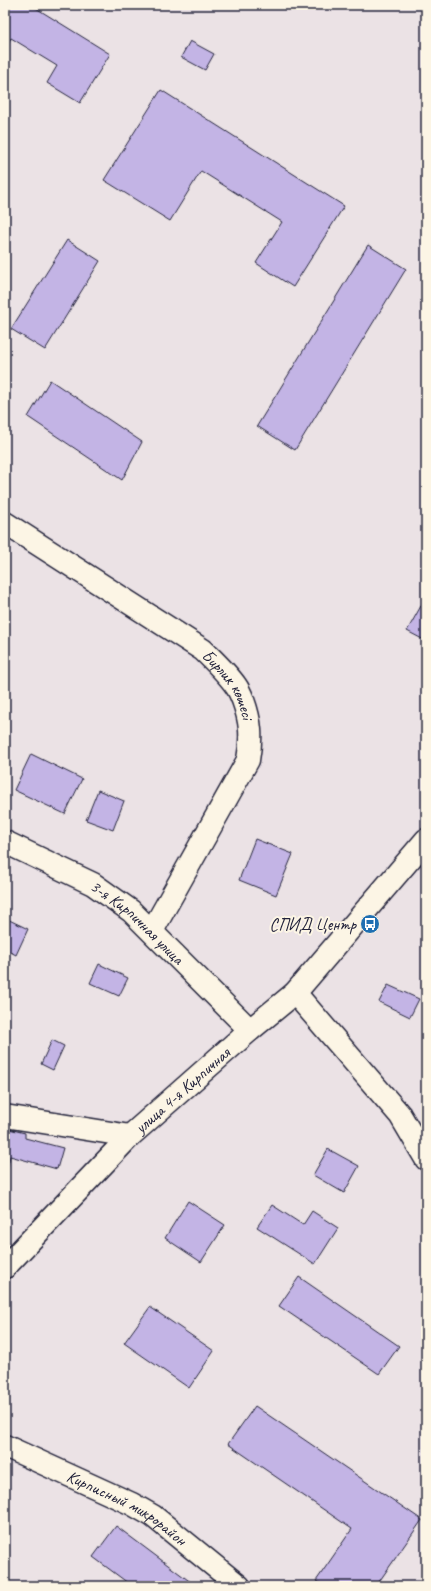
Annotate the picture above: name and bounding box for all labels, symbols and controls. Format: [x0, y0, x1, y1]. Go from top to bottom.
street label: Бирлик көшесі [198, 645, 259, 723]
street label: 3-я Кирпичная улица [86, 875, 189, 969]
bus stop icon: СПИД Центр [359, 913, 381, 935]
place label: СПИД Центр [270, 914, 358, 935]
street label: улица 4-я Кирпичная [129, 1041, 235, 1138]
street label: Кирписный микрорайон [64, 1465, 192, 1551]

